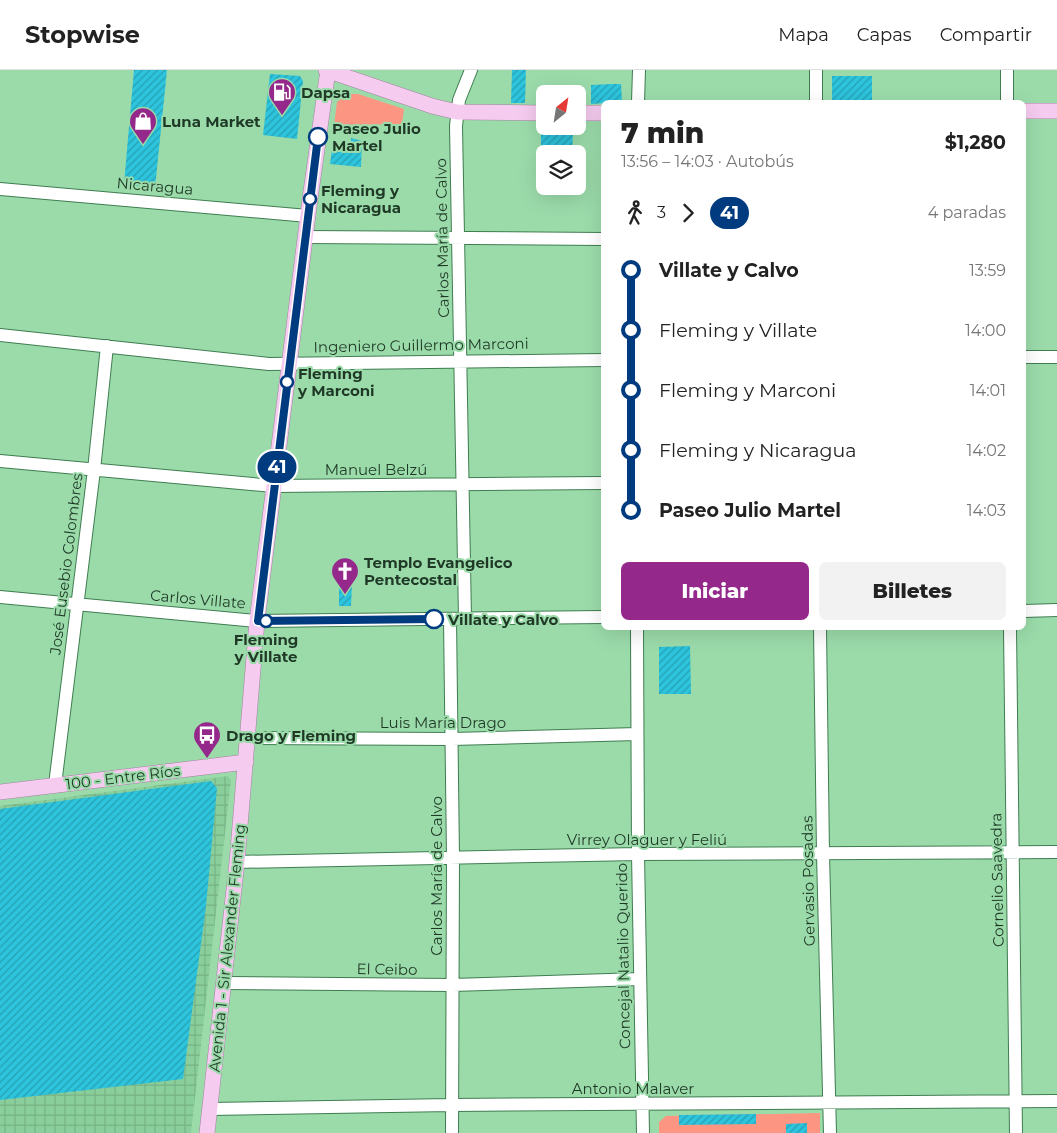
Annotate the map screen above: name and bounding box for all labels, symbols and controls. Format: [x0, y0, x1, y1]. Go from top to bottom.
text: Stopwise [25, 20, 140, 49]
text: Mapa [778, 24, 829, 46]
text: Capas [857, 24, 912, 46]
text: Compartir [940, 24, 1032, 46]
fuel station icon: Dapsa [267, 77, 297, 116]
place label: Dapsa [301, 83, 350, 102]
north arrow [536, 85, 586, 135]
map controls [536, 85, 586, 195]
shop icon: Luna Market [128, 106, 158, 145]
place label: Luna Market [162, 112, 261, 131]
text: 7 min [621, 116, 704, 150]
place label: Paseo Julio Martel [332, 119, 421, 155]
marker: Paseo Julio Martel [308, 127, 328, 147]
text: $1,280 [945, 131, 1006, 154]
button: layers [536, 145, 586, 195]
text: 13:56 – 14:03 · Autobús [621, 152, 794, 171]
street label: Carlos María de Calvo [431, 158, 453, 318]
street label: Nicaragua [116, 173, 194, 199]
place label: Fleming y Nicaragua [321, 181, 401, 217]
marker: Fleming y Nicaragua [303, 192, 317, 206]
icon: walk [621, 199, 649, 227]
icon: forward [674, 199, 702, 227]
text: 41 [720, 202, 739, 224]
text: 3 [657, 203, 666, 222]
text: 4 paradas [928, 203, 1006, 222]
text: Villate y Calvo [659, 259, 799, 282]
text: 13:59 [969, 261, 1006, 280]
text: Fleming y Villate [659, 319, 817, 342]
text: 14:00 [965, 321, 1006, 340]
street label: Ingeniero Guillermo Marconi [313, 334, 529, 356]
place label: Fleming y Marconi [297, 364, 375, 400]
marker: Fleming y Marconi [280, 375, 294, 389]
text: Fleming y Marconi [659, 379, 836, 402]
text: 14:01 [970, 381, 1006, 400]
text: Fleming y Nicaragua [659, 439, 857, 462]
text: 14:02 [966, 441, 1006, 460]
line badge: 41 [254, 451, 300, 483]
text: 41 [267, 456, 287, 478]
street label: Manuel Belzú [325, 460, 427, 479]
street label: José Eusebio Colombres [45, 472, 87, 657]
text: Paseo Julio Martel [659, 499, 841, 522]
text: 14:03 [967, 501, 1006, 520]
place label: Templo Evangelico Pentecostal [364, 553, 513, 589]
church icon: Templo Evangelico Pentecostal [330, 556, 360, 595]
button: Iniciar [621, 562, 809, 620]
button: Billetes [819, 562, 1006, 620]
street label: Carlos Villate [149, 585, 247, 613]
marker: Villate y Calvo [424, 609, 444, 629]
place label: Villate y Calvo [447, 610, 558, 629]
marker: Fleming y Villate [259, 614, 273, 628]
place label: Fleming y Villate [234, 630, 298, 666]
street label: Luis María Drago [380, 713, 506, 732]
bus stop icon: Drago y Fleming [192, 720, 222, 759]
place label: Drago y Fleming [226, 726, 356, 745]
street label: 100 - Entre Ríos [64, 761, 182, 793]
street label: Carlos María de Calvo [427, 796, 446, 956]
street label: Cornelio Saavedra [986, 813, 1008, 947]
street label: Gervasio Posadas [797, 815, 819, 947]
street label: Avenida 1 - Sir Alexander Fleming [205, 823, 249, 1073]
street label: Virrey Olaguer y Feliú [567, 830, 727, 849]
street label: Concejal Natalio Querido [612, 863, 634, 1049]
street label: El Ceibo [356, 959, 418, 979]
street label: Antonio Malaver [572, 1079, 694, 1098]

